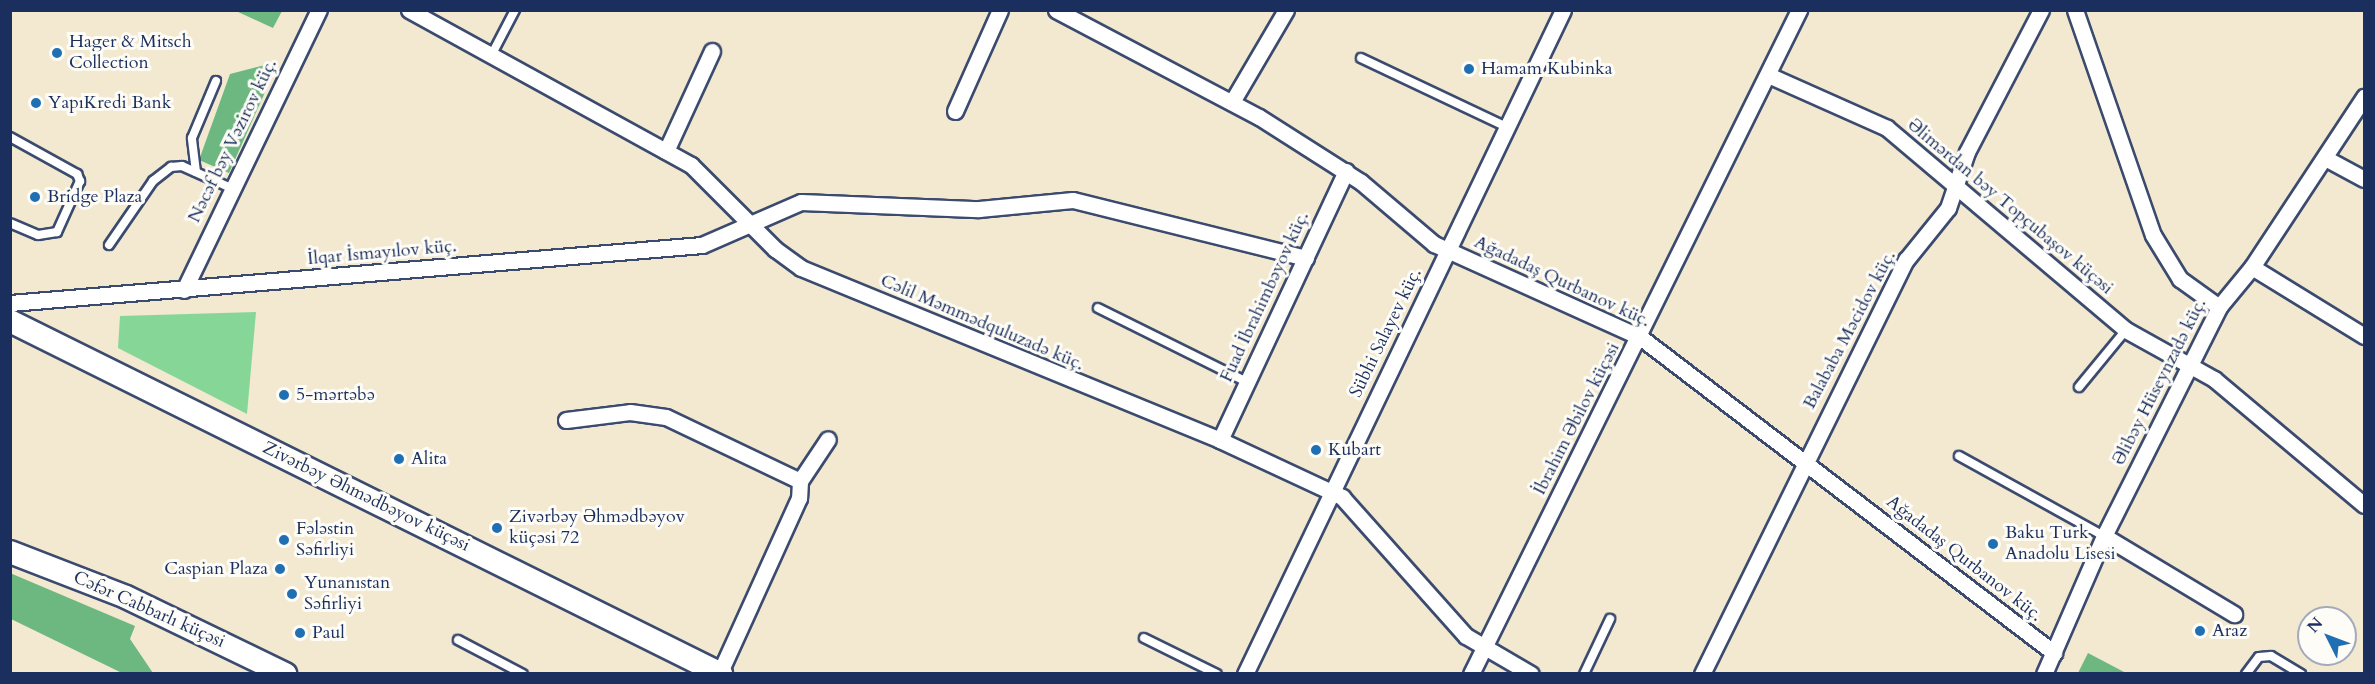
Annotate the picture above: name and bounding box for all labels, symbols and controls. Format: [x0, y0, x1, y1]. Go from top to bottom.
place label: Hager & Mitsch Collection [69, 32, 192, 74]
marker: Hager & Mitsch Collection [50, 46, 64, 60]
street label: Nəcəf bəy Vəzirov küç. [184, 56, 282, 226]
place label: Hamam Kubinka [1481, 58, 1613, 80]
marker: Hamam Kubinka [1462, 62, 1476, 76]
place label: YapıKredi Bank [48, 92, 171, 114]
marker: YapıKredi Bank [29, 96, 43, 110]
street label: Əlimərdan bəy Topçubaşov küçəsi [1903, 115, 2117, 299]
place label: Bridge Plaza [47, 186, 142, 208]
marker: Bridge Plaza [28, 190, 42, 204]
street label: Fuad İbrahimbəyov küç. [1216, 208, 1314, 386]
street label: Ağadadaş Qurbanov küç. [1471, 232, 1653, 332]
street label: İlqar İsmayılov küç. [306, 236, 458, 270]
street label: Balababa Məcidov küç. [1799, 247, 1901, 413]
street label: Sübhi Salayev küç. [1345, 265, 1427, 401]
street label: Cəlil Məmmədquluzadə küç. [877, 270, 1087, 376]
street label: Əlibəy Hüseynzadə küç. [2109, 295, 2211, 469]
street label: İbrahim Əbilov küçəsi [1529, 339, 1625, 499]
place label: 5-mərtəbə [296, 384, 375, 406]
marker: 5-mərtəbə [277, 388, 291, 402]
street label: Zivərbəy Əhmədbəyov küçəsi [259, 437, 473, 557]
place label: Kubart [1328, 439, 1381, 461]
marker: Kubart [1309, 443, 1323, 457]
place label: Alita [411, 448, 447, 470]
marker: Alita [392, 452, 406, 466]
street label: Ağadadaş Qurbanov küç. [1882, 491, 2046, 627]
place label: Zivərbəy Əhmədbəyov küçəsi 72 [509, 507, 685, 550]
place label: Fələstin Səfirliyi [296, 519, 354, 562]
marker: Zivərbəy Əhmədbəyov küçəsi 72 [490, 521, 504, 535]
place label: Baku Turk Anadolu Lisesi [2005, 523, 2116, 566]
marker: Fələstin Səfirliyi [277, 533, 291, 547]
marker: Baku Turk Anadolu Lisesi [1986, 537, 2000, 551]
place label: Caspian Plaza [164, 558, 268, 580]
marker: Caspian Plaza [273, 562, 287, 576]
street label: Cəfər Cabbarlı küçəsi [70, 567, 228, 653]
place label: Yunanıstan Səfirliyi [304, 573, 390, 616]
marker: Yunanıstan Səfirliyi [285, 587, 299, 601]
north arrow [2297, 606, 2357, 666]
text: N [2302, 613, 2328, 638]
place label: Araz [2212, 620, 2247, 642]
place label: Paul [312, 622, 345, 644]
marker: Araz [2193, 624, 2207, 638]
marker: Paul [293, 626, 307, 640]

